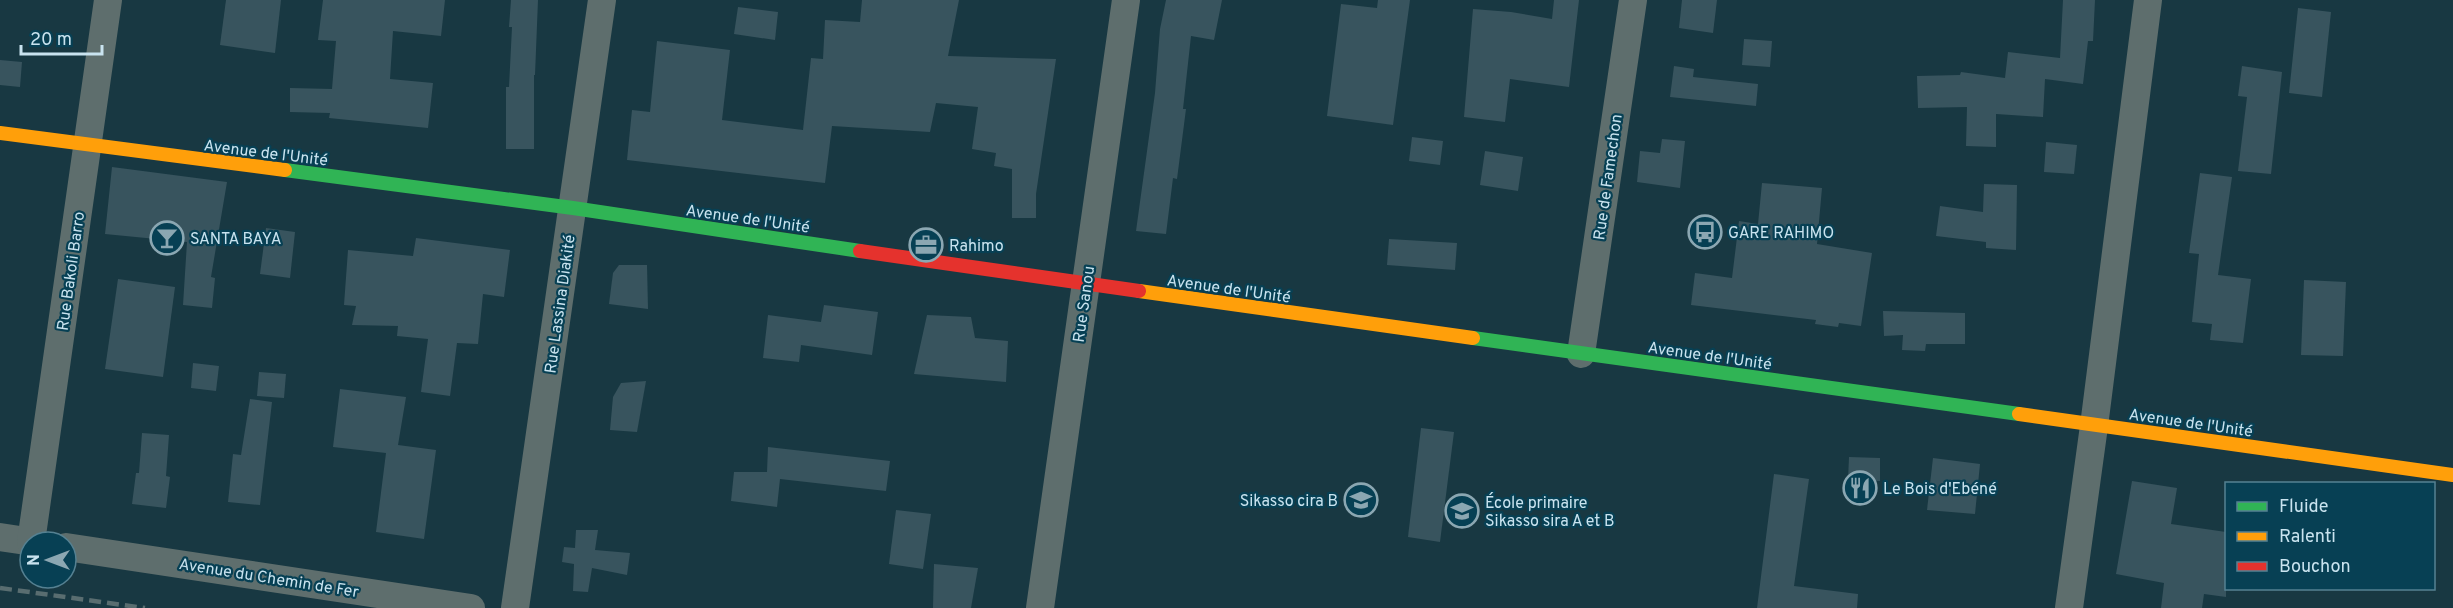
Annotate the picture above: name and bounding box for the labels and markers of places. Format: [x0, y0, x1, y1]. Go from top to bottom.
bus stop icon: GARE RAHIMO [1687, 214, 1723, 250]
bar icon: SANTA BAYA [149, 220, 185, 256]
place label: GARE RAHIMO [1728, 224, 1834, 244]
office icon: Rahimo [908, 227, 944, 263]
place label: SANTA BAYA [190, 230, 282, 250]
place label: Rahimo [949, 237, 1004, 257]
restaurant icon: Le Bois d'Ebéné [1842, 470, 1878, 506]
place label: Le Bois d'Ebéné [1883, 480, 1997, 500]
school or university icon: Sikasso cira B [1343, 482, 1379, 518]
place label: Sikasso cira B [1240, 492, 1338, 512]
place label: École primaire Sikasso sira A et B [1485, 492, 1614, 532]
school or university icon: École primaire Sikasso sira A et B [1444, 493, 1480, 529]

